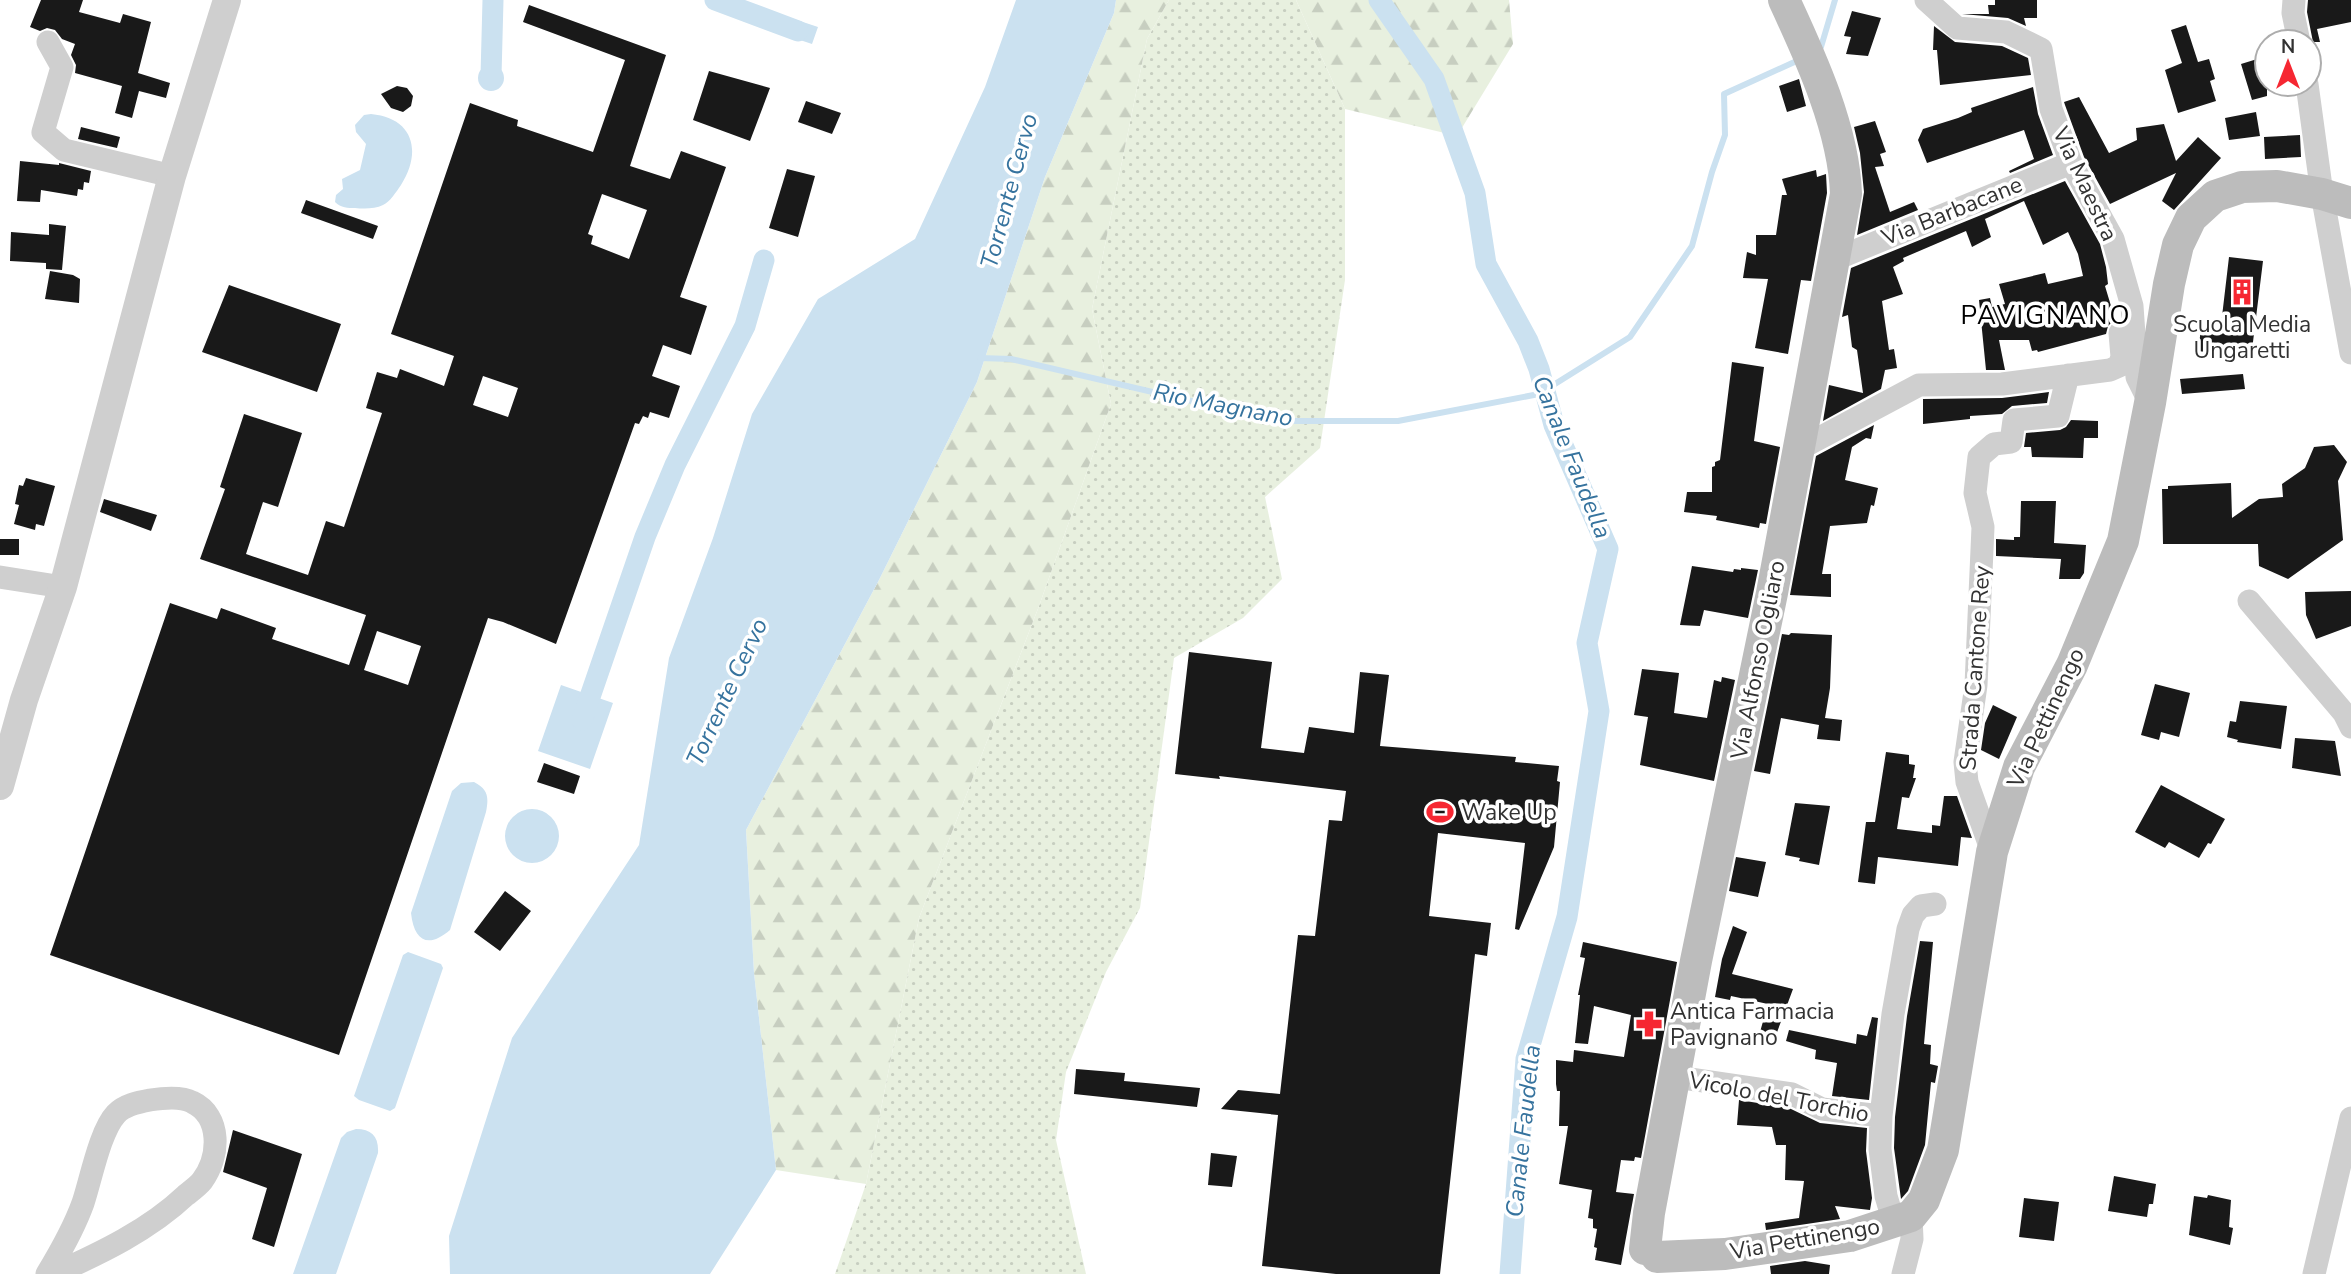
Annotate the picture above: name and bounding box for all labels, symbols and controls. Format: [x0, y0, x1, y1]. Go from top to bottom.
north arrow [2253, 28, 2323, 98]
text: N [2281, 34, 2295, 60]
water label: Torrente Cervo [973, 110, 1045, 272]
street label: Via Maestra [2045, 121, 2125, 246]
street label: Via Barbacane [1876, 169, 2027, 254]
building icon: Scuola Media Ungaretti [2227, 277, 2257, 307]
district label: PAVIGNANO [1961, 298, 2131, 333]
place label: Scuola Media Ungaretti [2173, 309, 2311, 366]
water label: Canale Faudella [1525, 371, 1619, 543]
water label: Rio Magnano [1150, 376, 1296, 434]
street label: Via Alfonso Ogliaro [1723, 558, 1792, 763]
street label: Strada Cantone Rey [1952, 564, 1998, 771]
water label: Torrente Cervo [679, 613, 775, 771]
street label: Via Pettinengo [2000, 643, 2092, 794]
sports icon: Wake Up [1425, 797, 1455, 827]
place label: Wake Up [1461, 797, 1557, 828]
place label: Antica Farmacia Pavignano [1670, 996, 1835, 1053]
pharmacy icon: Antica Farmacia Pavignano [1634, 1009, 1664, 1039]
water label: Canale Faudella [1498, 1043, 1548, 1219]
street label: Vicolo del Torchio [1685, 1064, 1872, 1130]
street label: Via Pettinengo [1727, 1211, 1882, 1268]

